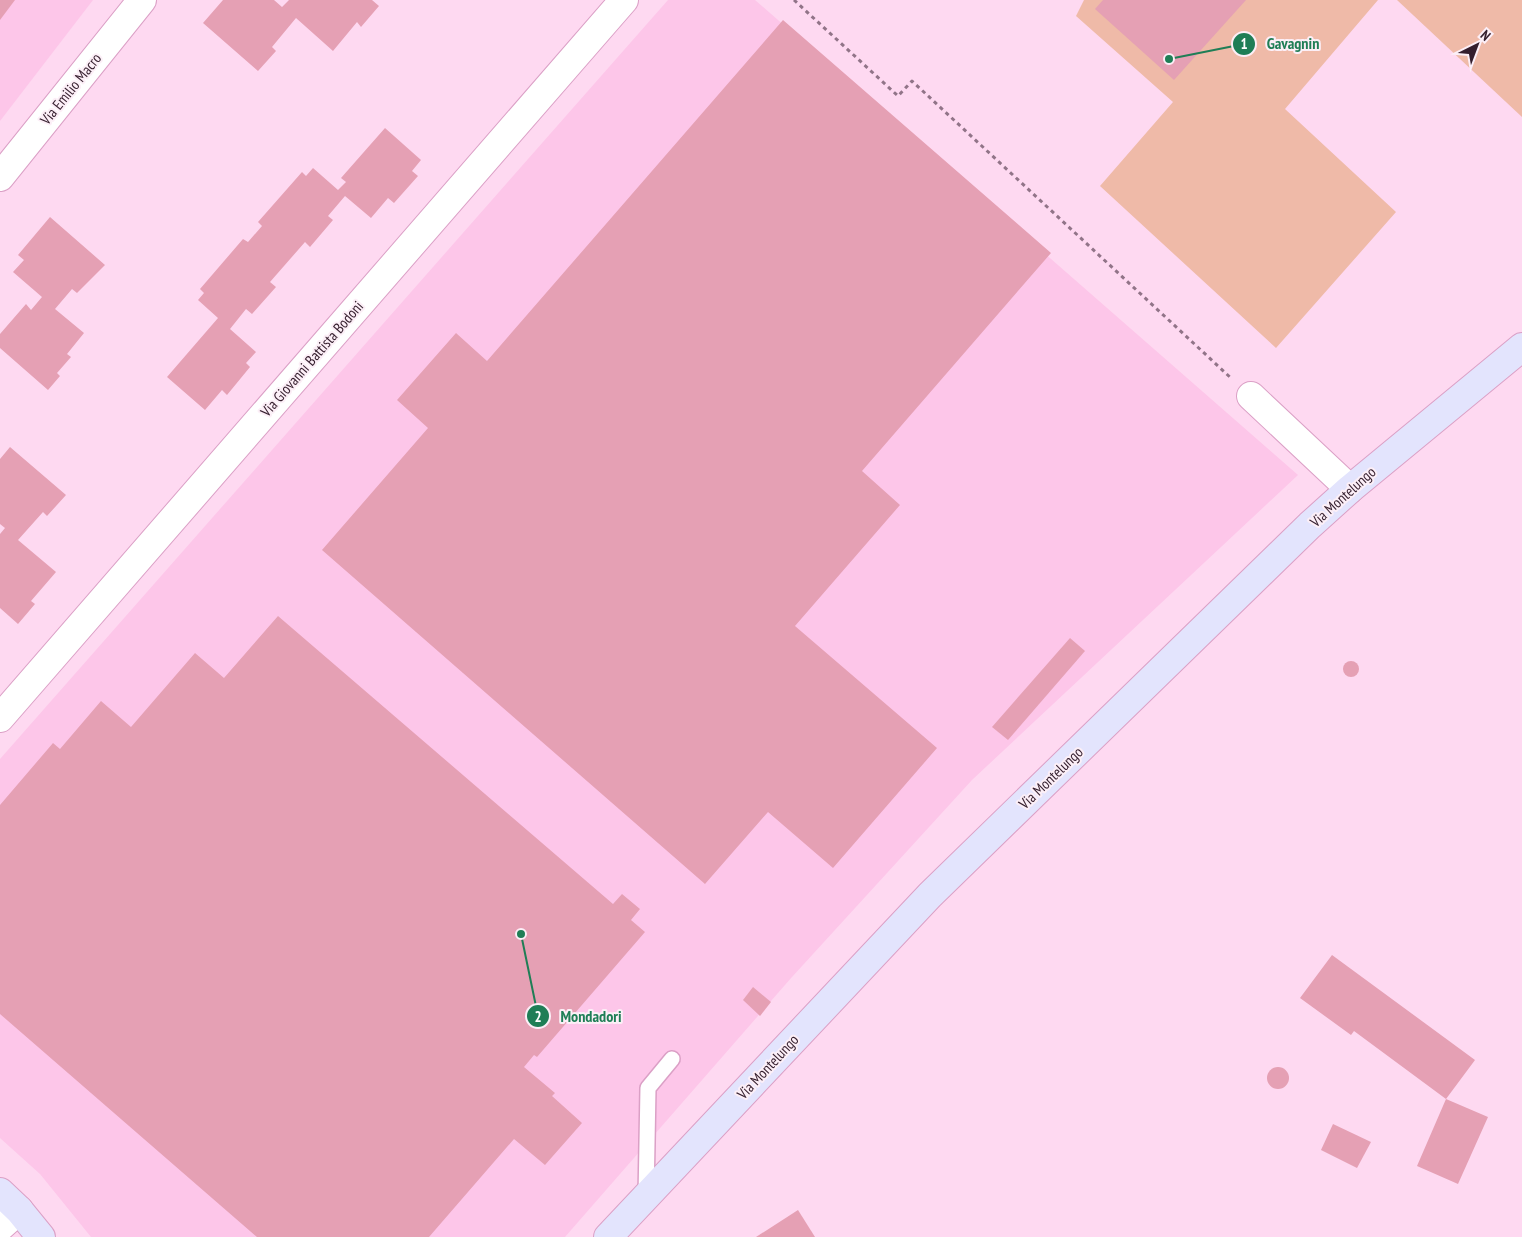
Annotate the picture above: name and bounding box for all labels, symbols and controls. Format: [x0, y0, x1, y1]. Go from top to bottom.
north arrow [1452, 20, 1502, 70]
text: N [1477, 26, 1495, 45]
callout: Gavagnin [1232, 28, 1329, 59]
text: Gavagnin [1267, 33, 1319, 53]
text: 1 [1240, 34, 1248, 53]
street label: Via Emilio Macro [35, 49, 105, 129]
street label: Via Giovanni Battista Bodoni [256, 297, 367, 421]
street label: Via Montelungo [1305, 462, 1379, 532]
street label: Via Montelungo [1014, 742, 1087, 814]
callout: Mondadori [525, 1001, 631, 1032]
text: Mondadori [560, 1006, 622, 1026]
text: 2 [534, 1007, 542, 1026]
street label: Via Montelungo [732, 1030, 802, 1104]

